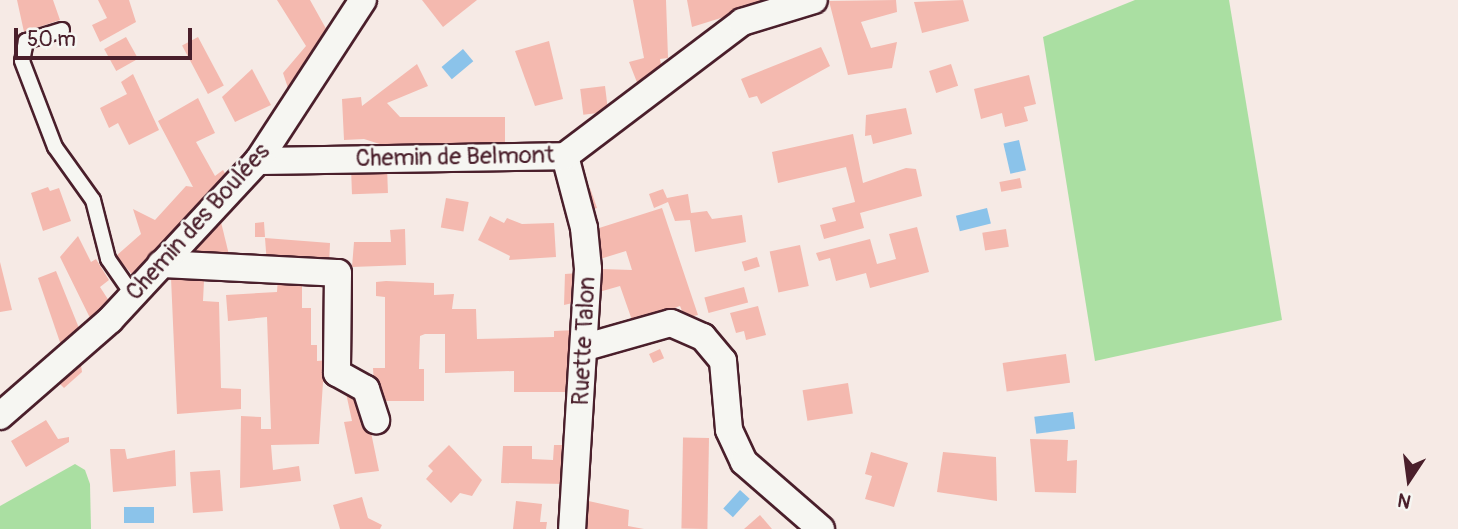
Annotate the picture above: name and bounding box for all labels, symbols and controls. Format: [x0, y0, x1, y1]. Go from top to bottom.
scale bar [18, 14, 196, 58]
text: 50 m [27, 26, 76, 53]
street label: Chemin des Boulées [120, 138, 276, 306]
street label: Chemin de Belmont [355, 141, 555, 173]
street label: Ruette Talon [566, 276, 602, 406]
north arrow [1374, 445, 1444, 515]
text: N [1395, 487, 1413, 514]

